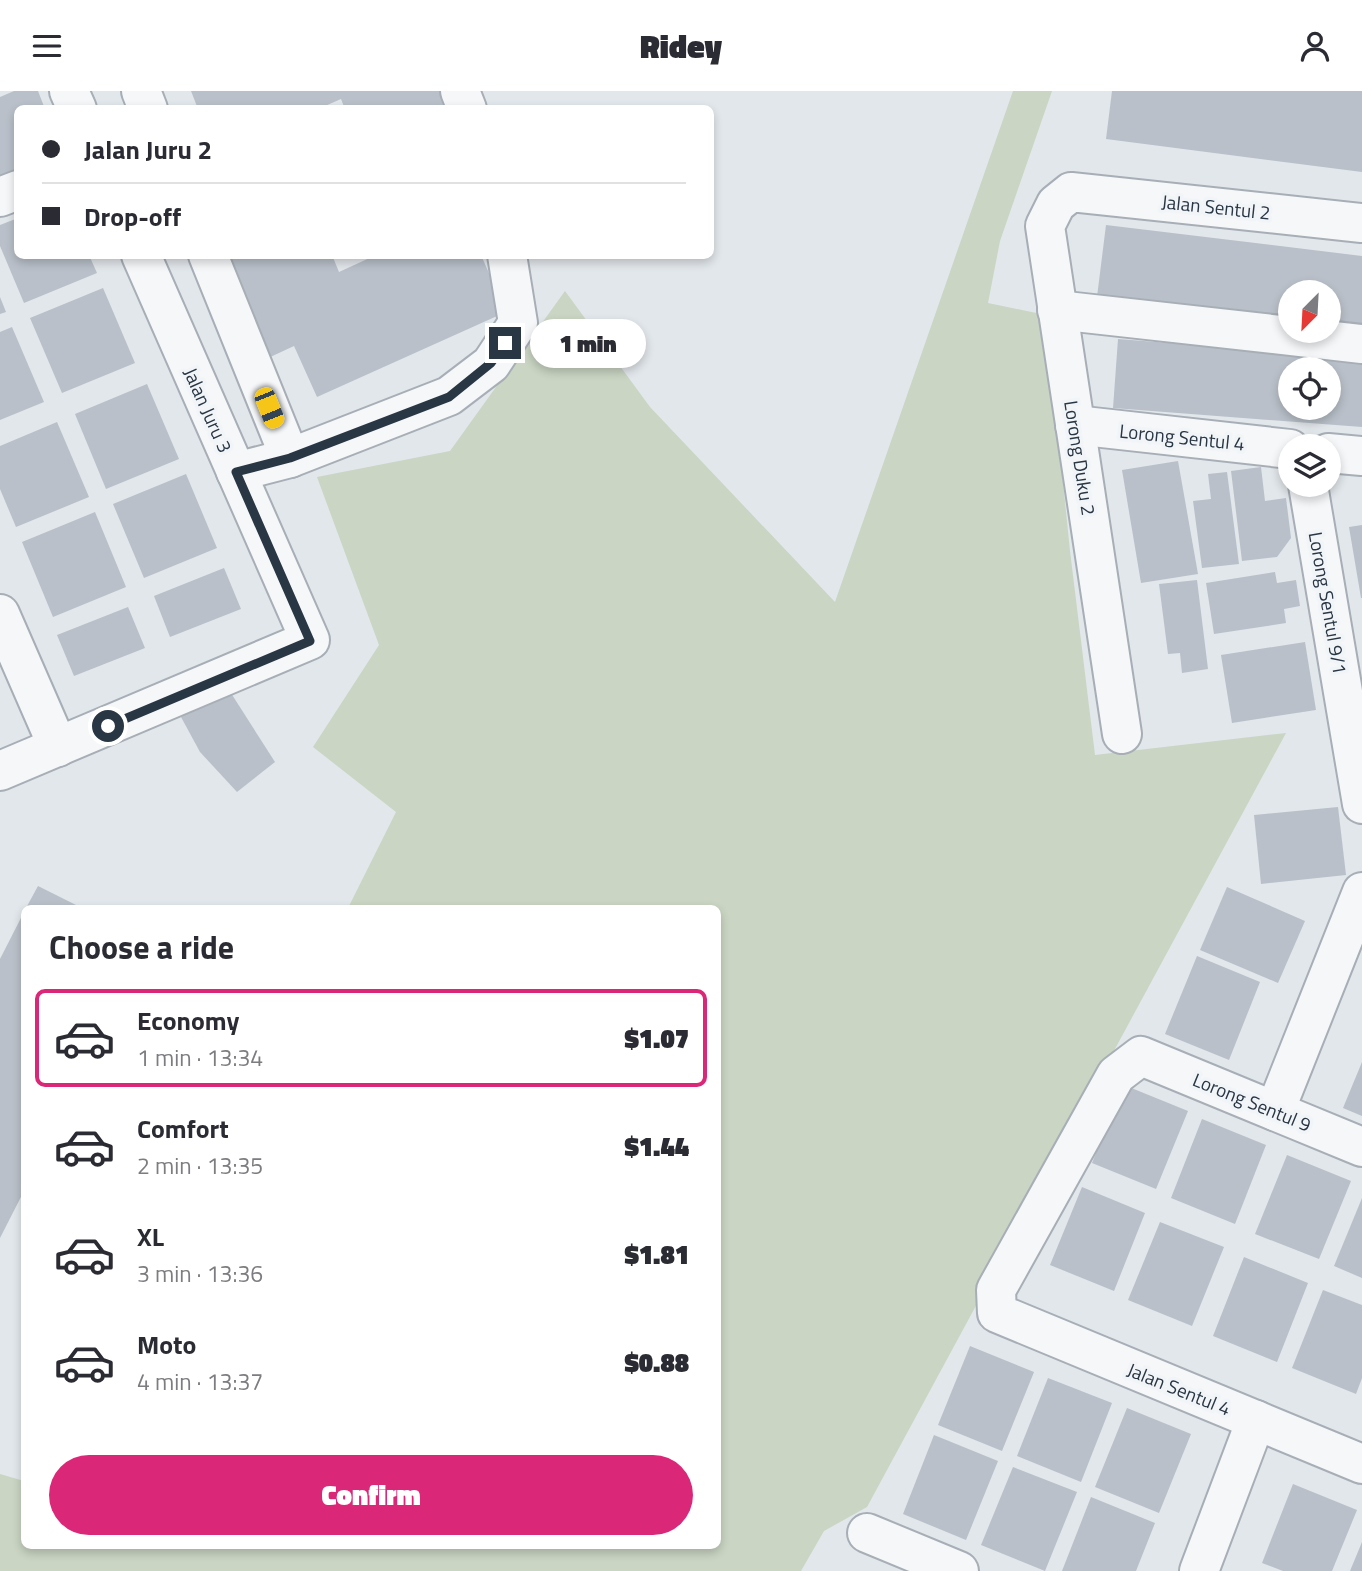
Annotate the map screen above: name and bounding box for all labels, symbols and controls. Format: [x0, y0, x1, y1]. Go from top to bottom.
text: Ridey [640, 22, 722, 70]
icon: menu [28, 27, 66, 65]
icon: person [1296, 27, 1334, 65]
text: Jalan Juru 2 [84, 130, 212, 169]
street label: Jalan Sentul 2 [1160, 186, 1272, 227]
text: Drop-off [84, 197, 181, 236]
north arrow [1278, 280, 1340, 343]
map controls [1278, 280, 1341, 497]
callout: 1 min [530, 319, 645, 367]
text: 1 min [559, 326, 617, 361]
route end [489, 327, 521, 359]
button: locate [1278, 357, 1341, 420]
street label: Jalan Juru 3 [177, 363, 240, 457]
car [252, 385, 287, 431]
street label: Lorong Duku 2 [1057, 398, 1104, 517]
street label: Lorong Sentul 4 [1118, 416, 1246, 457]
button: layers [1278, 434, 1341, 497]
street label: Lorong Sentul 9/1 [1302, 529, 1355, 676]
route start [92, 710, 124, 742]
text: Choose a ride [49, 923, 234, 971]
text: Economy [137, 1001, 239, 1040]
icon: car [53, 1007, 116, 1070]
text: $1.07 [624, 1019, 689, 1058]
text: 1 min · 13:34 [137, 1040, 263, 1075]
street label: Lorong Sentul 9 [1189, 1065, 1316, 1139]
text: Comfort [137, 1109, 229, 1148]
icon: car [53, 1115, 116, 1178]
text: $1.44 [624, 1127, 689, 1166]
text: 2 min · 13:35 [137, 1148, 263, 1183]
text: XL [137, 1217, 164, 1256]
icon: car [53, 1223, 116, 1286]
text: $1.81 [624, 1235, 689, 1274]
text: 3 min · 13:36 [137, 1256, 263, 1291]
text: Moto [137, 1325, 196, 1364]
icon: car [53, 1331, 116, 1394]
text: $0.88 [624, 1343, 689, 1382]
street label: Jalan Sentul 4 [1123, 1355, 1235, 1422]
text: 4 min · 13:37 [137, 1364, 263, 1399]
button: Confirm [49, 1455, 693, 1535]

